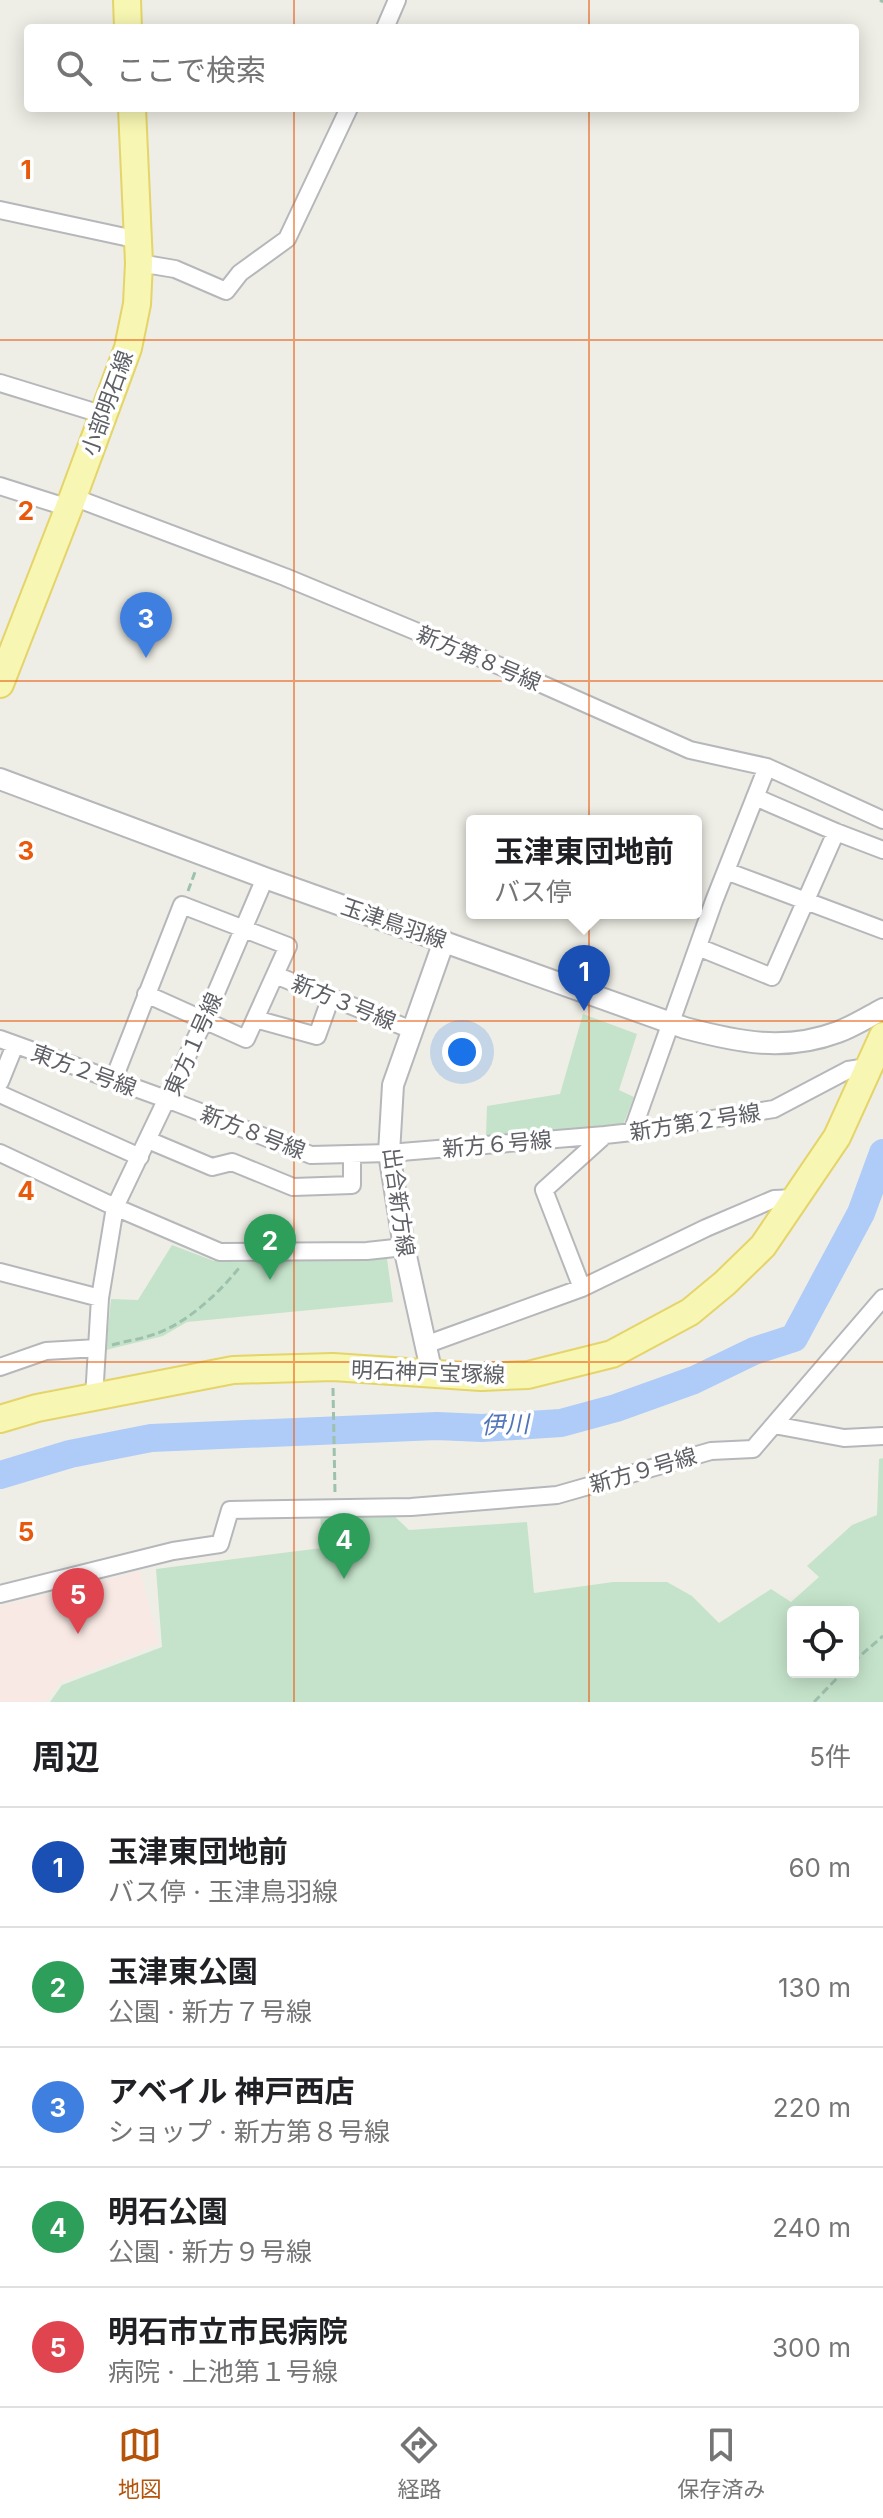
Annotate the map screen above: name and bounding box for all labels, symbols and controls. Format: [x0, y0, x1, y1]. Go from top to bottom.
search box [24, 24, 859, 112]
icon: search [52, 46, 96, 90]
text: ここで検索 [116, 52, 266, 88]
text: 1 [20, 154, 32, 185]
street label: 小部明石線 [76, 347, 138, 459]
text: 2 [18, 495, 34, 526]
pin: 3 [120, 592, 172, 658]
street label: 新方第８号線 [413, 620, 545, 696]
popup [466, 815, 702, 919]
text: 玉津東団地前 [494, 833, 674, 869]
text: 3 [18, 835, 34, 866]
text: バス停 [494, 876, 572, 907]
street label: 玉津鳥羽線 [338, 893, 450, 953]
pin: 1 [558, 945, 610, 1011]
street label: 新方３号線 [288, 969, 400, 1035]
street label: 東方１号線 [159, 988, 227, 1100]
your location [442, 1032, 482, 1072]
street label: 東方２号線 [28, 1039, 140, 1101]
street label: 新方第２号線 [628, 1099, 762, 1145]
street label: 新方８号線 [197, 1100, 309, 1164]
street label: 新方６号線 [441, 1126, 553, 1162]
street label: 出合新方線 [378, 1146, 420, 1258]
text: 4 [17, 1175, 35, 1206]
pin: 2 [244, 1214, 296, 1280]
street label: 明石神戸宝塚線 [351, 1356, 505, 1388]
water label: 伊川 [480, 1409, 532, 1440]
street label: 新方９号線 [587, 1442, 699, 1498]
pin: 4 [318, 1513, 370, 1579]
text: 5 [18, 1516, 34, 1547]
pin: 5 [52, 1568, 104, 1634]
map controls [787, 1606, 859, 1678]
button: locate [787, 1606, 859, 1678]
text: 周辺 [32, 1736, 100, 1777]
text: 5件 [809, 1741, 851, 1772]
text: 玉津東団地前 [108, 1833, 288, 1869]
text: 1 [52, 1852, 64, 1883]
text: 60 m [788, 1852, 851, 1883]
text: バス停 · 玉津鳥羽線 [108, 1876, 338, 1907]
text: 玉津東公園 [108, 1953, 258, 1989]
text: 2 [50, 1972, 66, 2003]
text: 130 m [778, 1972, 851, 2003]
text: 公園 · 新方７号線 [108, 1996, 312, 2027]
text: アベイル 神戸西店 [108, 2073, 355, 2109]
text: 3 [50, 2092, 66, 2123]
text: 220 m [773, 2092, 851, 2123]
text: ショップ · 新方第８号線 [108, 2116, 390, 2147]
text: 明石公園 [108, 2193, 228, 2229]
text: 4 [49, 2212, 67, 2243]
text: 240 m [772, 2212, 851, 2243]
text: 公園 · 新方９号線 [108, 2236, 312, 2267]
text: 明石市立市民病院 [108, 2313, 348, 2349]
text: 5 [50, 2332, 66, 2363]
text: 300 m [772, 2332, 851, 2363]
text: 病院 · 上池第１号線 [108, 2356, 338, 2387]
tab: 地図 [118, 2423, 162, 2503]
tab: 経路 [397, 2423, 441, 2503]
tab: 保存済み [677, 2423, 765, 2503]

